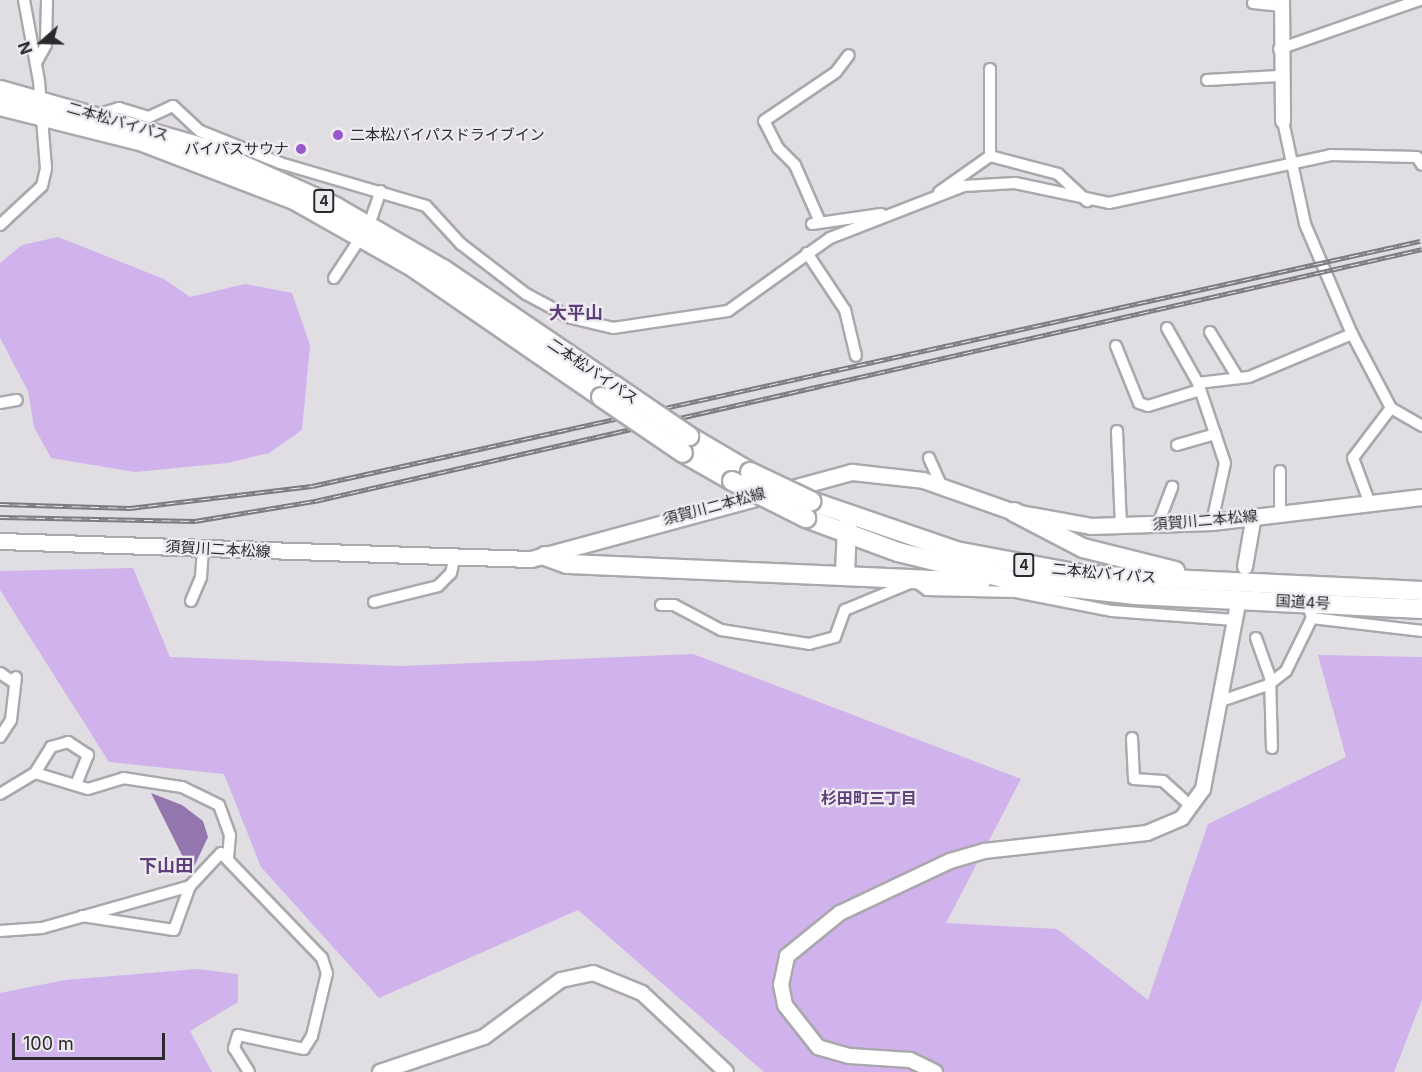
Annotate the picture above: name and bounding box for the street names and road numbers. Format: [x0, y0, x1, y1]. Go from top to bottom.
street label: 二本松バイパス [65, 98, 171, 144]
road number: 4 [312, 190, 336, 212]
street label: 二本松バイパス [544, 334, 642, 408]
street label: 須賀川二本松線 [661, 484, 767, 528]
street label: 須賀川二本松線 [1152, 506, 1258, 534]
street label: 須賀川二本松線 [165, 537, 271, 561]
road number: 4 [1012, 554, 1036, 576]
street label: 二本松バイパス [1051, 559, 1157, 587]
street label: 国道4号 [1275, 592, 1331, 612]

